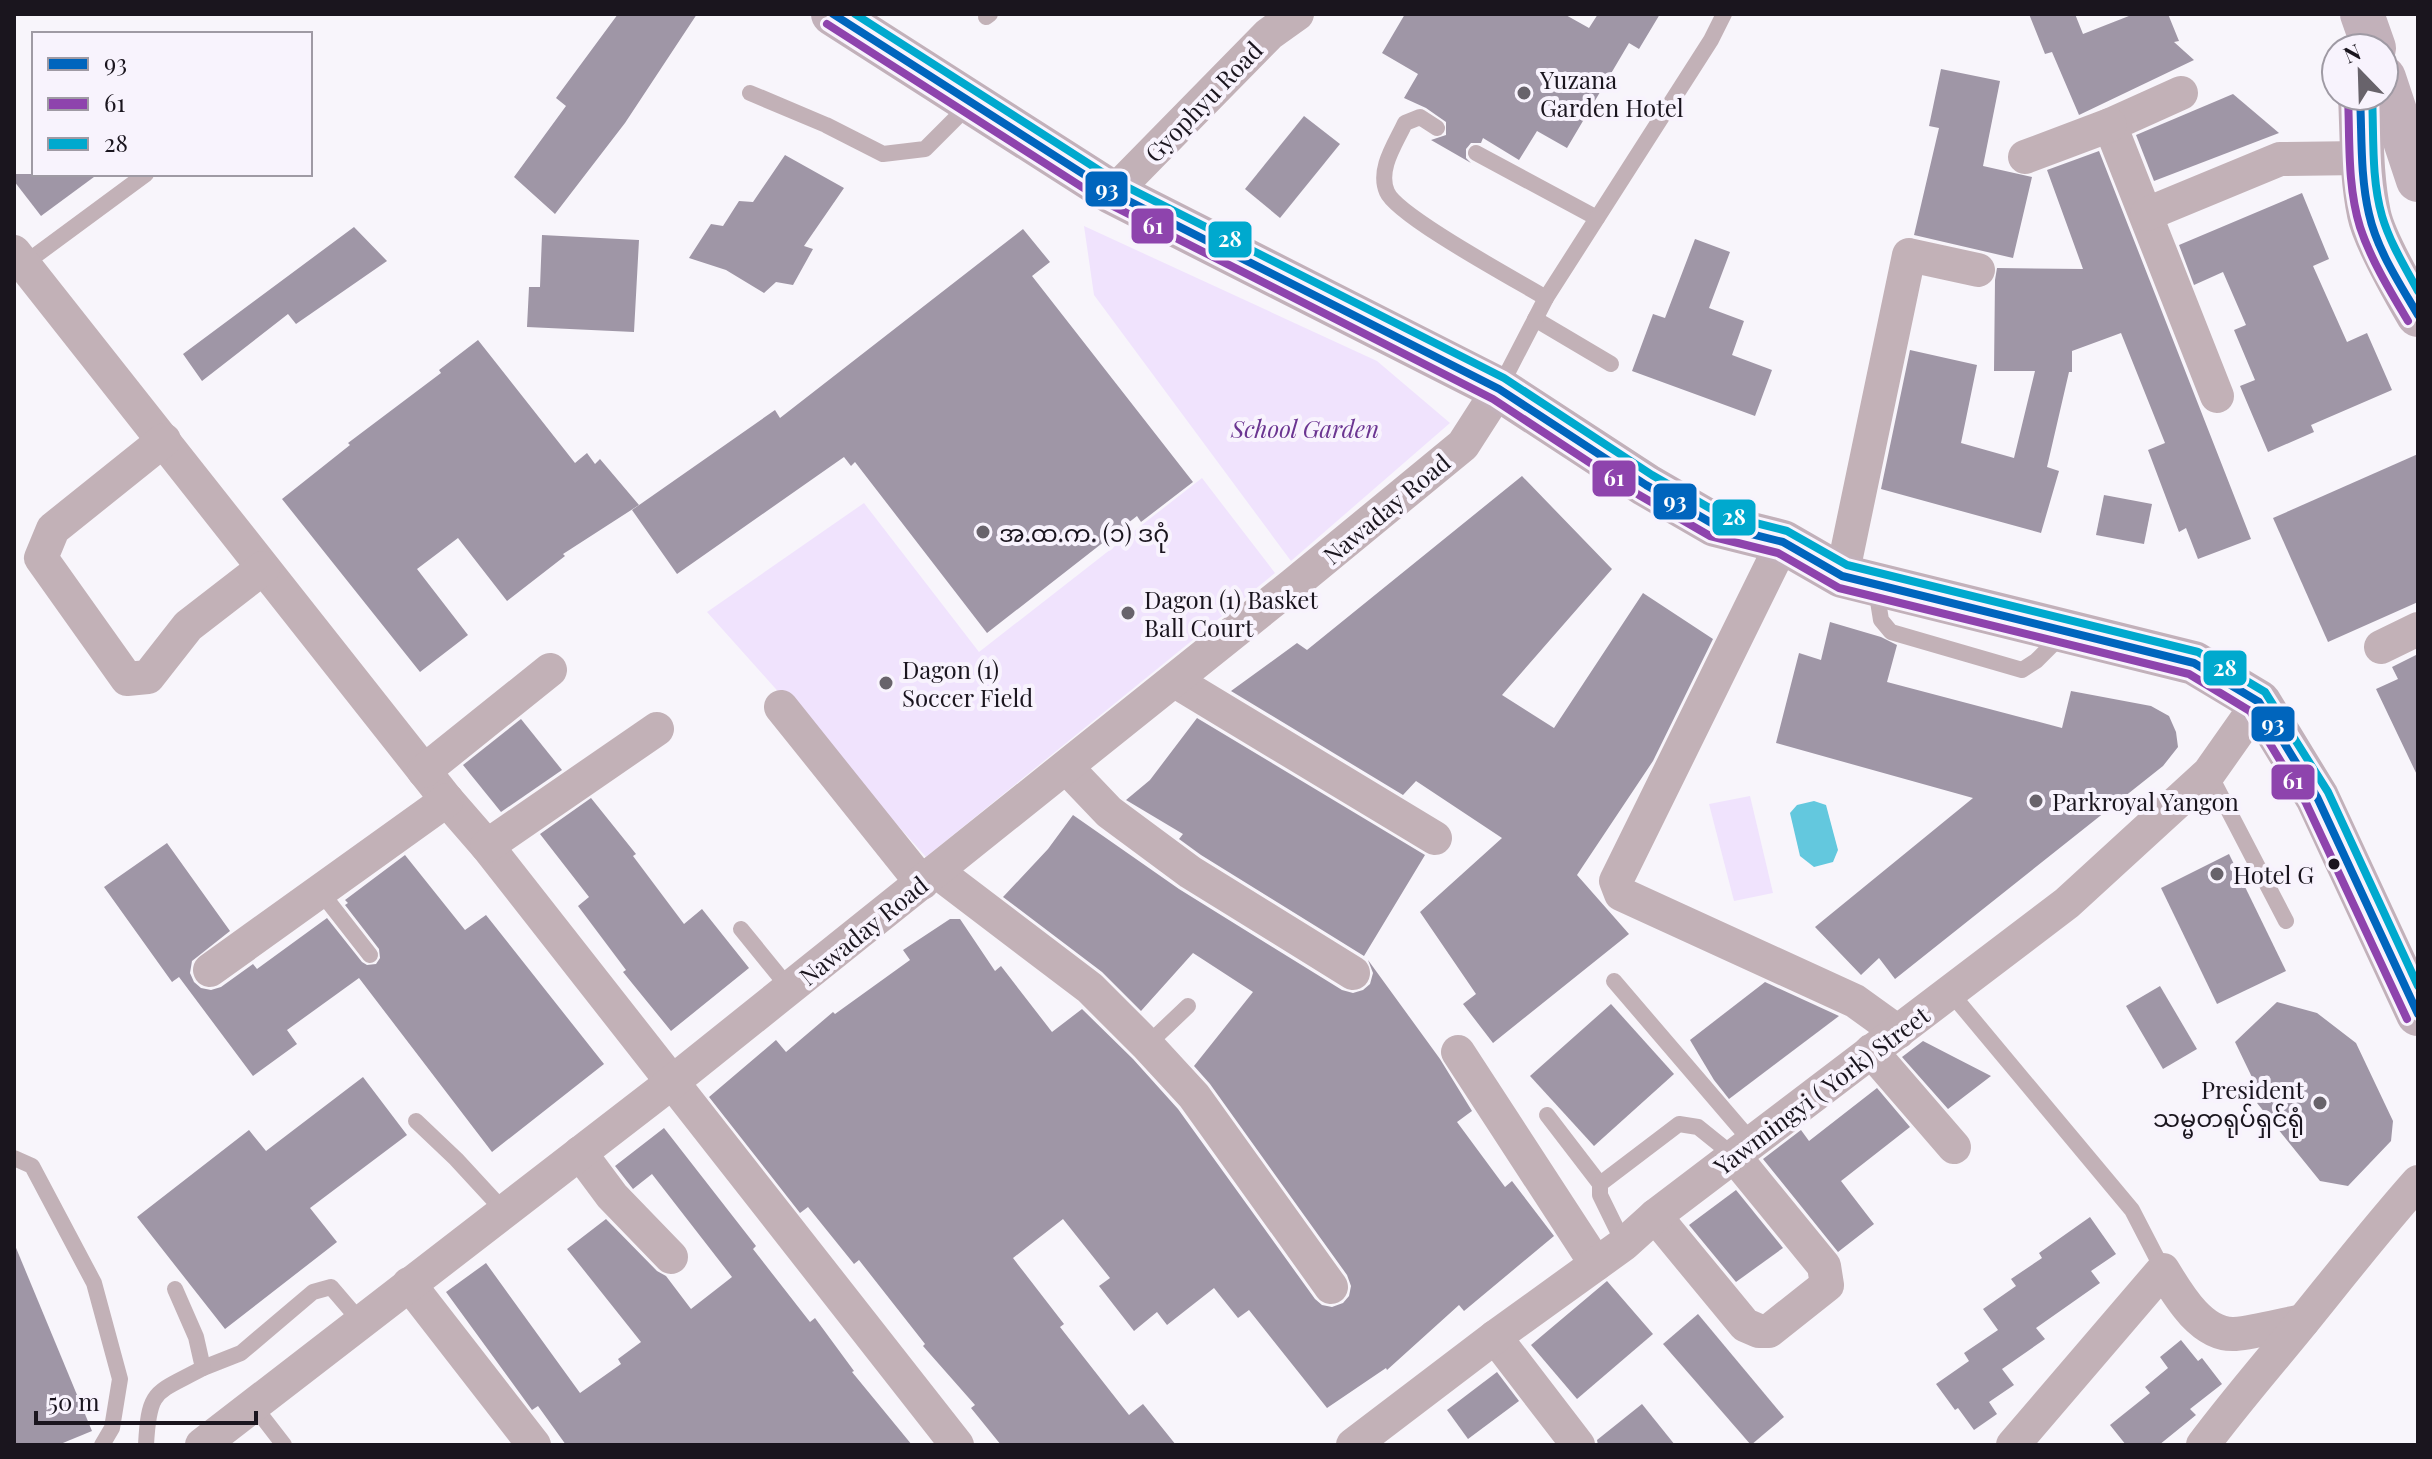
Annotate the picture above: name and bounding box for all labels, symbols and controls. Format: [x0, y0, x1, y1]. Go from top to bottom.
legend [32, 32, 312, 176]
north arrow [2320, 32, 2400, 112]
street label: Gyophyu Road [1137, 34, 1269, 168]
text: N [2339, 36, 2365, 70]
text: 93 [104, 46, 127, 78]
place label: Yuzana Garden Hotel [1539, 63, 1684, 123]
marker: Yuzana Garden Hotel [1515, 84, 1533, 102]
text: 61 [104, 86, 125, 118]
text: 28 [104, 126, 128, 158]
line badge: 93 [1084, 170, 1129, 208]
text: 93 [1096, 173, 1118, 203]
line badge: 61 [1130, 207, 1175, 245]
text: 61 [1143, 210, 1163, 240]
line badge: 28 [1207, 220, 1253, 259]
text: 28 [1218, 223, 1242, 253]
park label: School Garden [1230, 412, 1379, 444]
street label: Nawaday Road [1316, 445, 1456, 571]
line badge: 61 [1591, 459, 1637, 498]
text: 61 [1604, 462, 1624, 492]
line badge: 93 [1652, 482, 1698, 521]
text: 93 [1664, 485, 1686, 515]
line badge: 28 [1711, 498, 1757, 537]
text: 28 [1722, 501, 1746, 531]
place label: အ.ထ.က. (၁) ဒဂုံ [999, 516, 1169, 553]
marker: အ.ထ.က. (၁) ဒဂုံ [974, 523, 992, 541]
place label: Dagon (1) Basket Ball Court [1144, 583, 1318, 643]
marker: Dagon (1) Basket Ball Court [1119, 604, 1137, 622]
line badge: 28 [2202, 649, 2248, 687]
text: 28 [2213, 652, 2237, 682]
place label: Dagon (1) Soccer Field [902, 653, 1033, 713]
marker: Dagon (1) Soccer Field [877, 674, 895, 692]
line badge: 93 [2250, 705, 2296, 743]
text: 93 [2262, 708, 2284, 738]
line badge: 61 [2270, 763, 2316, 801]
text: 61 [2283, 765, 2303, 795]
place label: Parkroyal Yangon [2052, 785, 2239, 817]
marker: Parkroyal Yangon [2027, 792, 2045, 810]
unlabelled marker [2326, 856, 2342, 872]
place label: Hotel G [2233, 858, 2314, 890]
marker: Hotel G [2208, 865, 2226, 883]
street label: Nawaday Road [792, 868, 934, 992]
street label: Yawmingyi ( York) Street [1706, 998, 1936, 1182]
place label: President သမ္မတရုပ်ရှင်ရုံ [2153, 1073, 2304, 1139]
marker: President သမ္မတရုပ်ရှင်ရုံ [2311, 1094, 2329, 1112]
scale bar [36, 1375, 256, 1425]
text: 50 m [48, 1385, 100, 1417]

